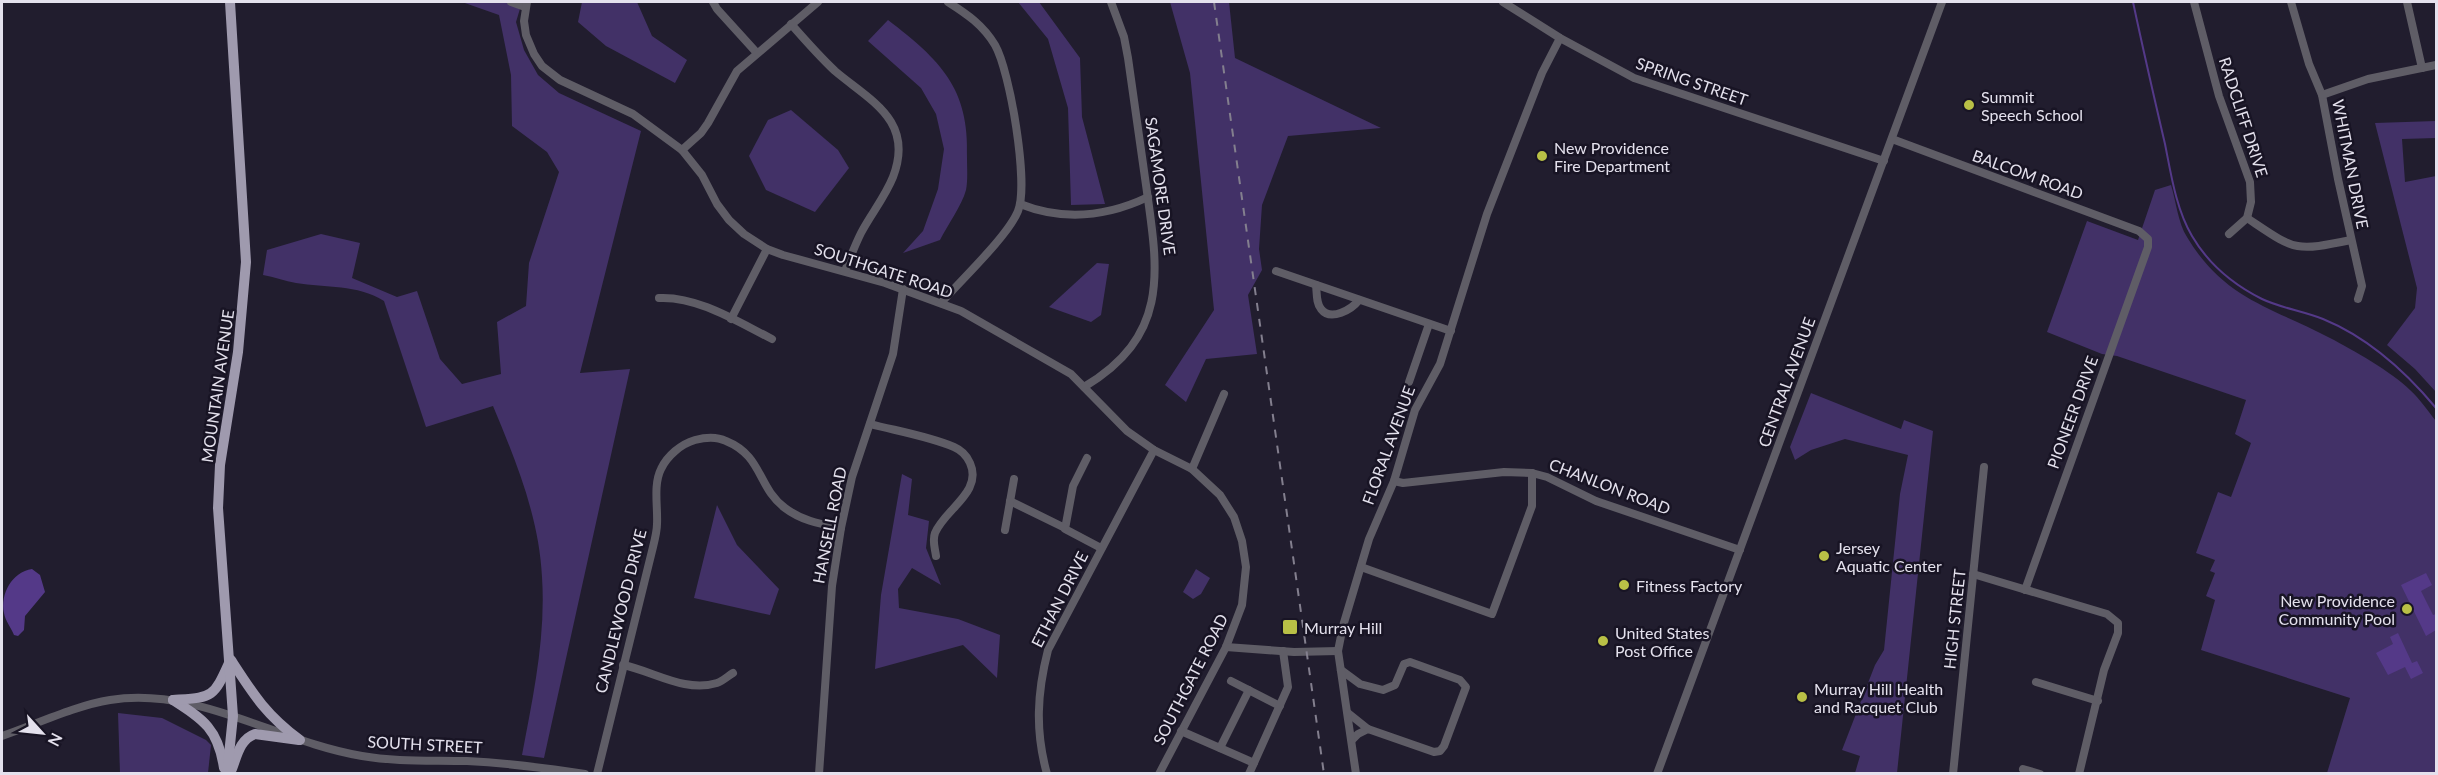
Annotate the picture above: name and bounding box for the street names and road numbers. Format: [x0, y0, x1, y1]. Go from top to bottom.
street label: SPRING STREET [1634, 53, 1751, 109]
street label: RADCLIFF DRIVE [2216, 55, 2272, 179]
street label: WHITMAN DRIVE [2329, 98, 2373, 230]
street label: SAGAMORE DRIVE [1142, 116, 1180, 256]
street label: BALCOM ROAD [1970, 145, 2086, 203]
street label: SOUTHGATE ROAD [812, 239, 956, 301]
street label: MOUNTAIN AVENUE [197, 308, 237, 464]
street label: CENTRAL AVENUE [1754, 314, 1818, 450]
street label: PIONEER DRIVE [2043, 353, 2101, 471]
street label: FLORAL AVENUE [1358, 383, 1418, 507]
street label: CHANLON ROAD [1547, 454, 1673, 518]
street label: HANSELL ROAD [808, 465, 850, 585]
street label: CANDLEWOOD DRIVE [590, 527, 650, 695]
street label: ETHAN DRIVE [1027, 548, 1091, 650]
street label: HIGH STREET [1939, 567, 1969, 670]
street label: SOUTHGATE ROAD [1149, 610, 1231, 748]
street label: SOUTH STREET [367, 732, 484, 757]

